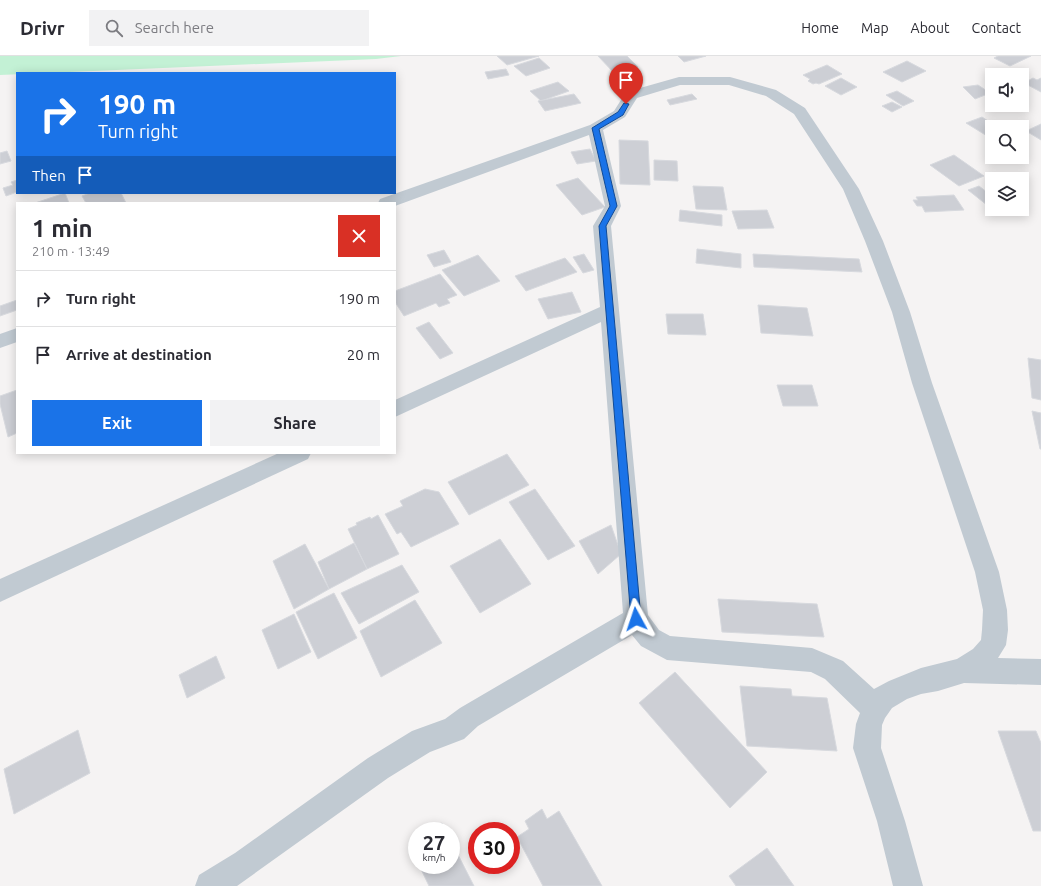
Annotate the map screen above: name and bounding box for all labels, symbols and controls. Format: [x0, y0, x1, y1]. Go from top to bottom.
search box [89, 10, 369, 46]
text: Drivr [20, 17, 65, 39]
icon: search [103, 17, 125, 39]
text: Search here [135, 19, 214, 36]
text: Home [801, 20, 839, 36]
text: Map [861, 20, 889, 36]
text: About [911, 20, 950, 36]
text: Contact [972, 20, 1021, 36]
pin [609, 63, 643, 104]
map controls [985, 68, 1029, 216]
button: sound [985, 68, 1029, 112]
icon: arrive [615, 69, 637, 91]
icon: right [32, 88, 84, 140]
text: 190 m [98, 88, 176, 119]
button: search [985, 120, 1029, 164]
text: Turn right [98, 121, 178, 141]
icon: arrive [74, 164, 96, 186]
text: Then [32, 167, 66, 184]
button: layers [985, 172, 1029, 216]
text: 1 min [32, 215, 93, 242]
button: close [338, 215, 380, 257]
text: 210 m · 13:49 [32, 244, 110, 258]
icon: right [32, 288, 54, 310]
text: Turn right [66, 290, 136, 307]
text: 190 m [338, 290, 380, 307]
icon: arrive [32, 344, 54, 366]
text: Arrive at destination [66, 346, 212, 363]
text: 20 m [347, 346, 380, 363]
button: Exit [32, 400, 202, 446]
button: Share [210, 400, 380, 446]
position arrow [615, 598, 657, 640]
speed limit sign: 30 [468, 822, 520, 874]
text: 27 [423, 831, 445, 854]
text: km/h [422, 852, 446, 863]

